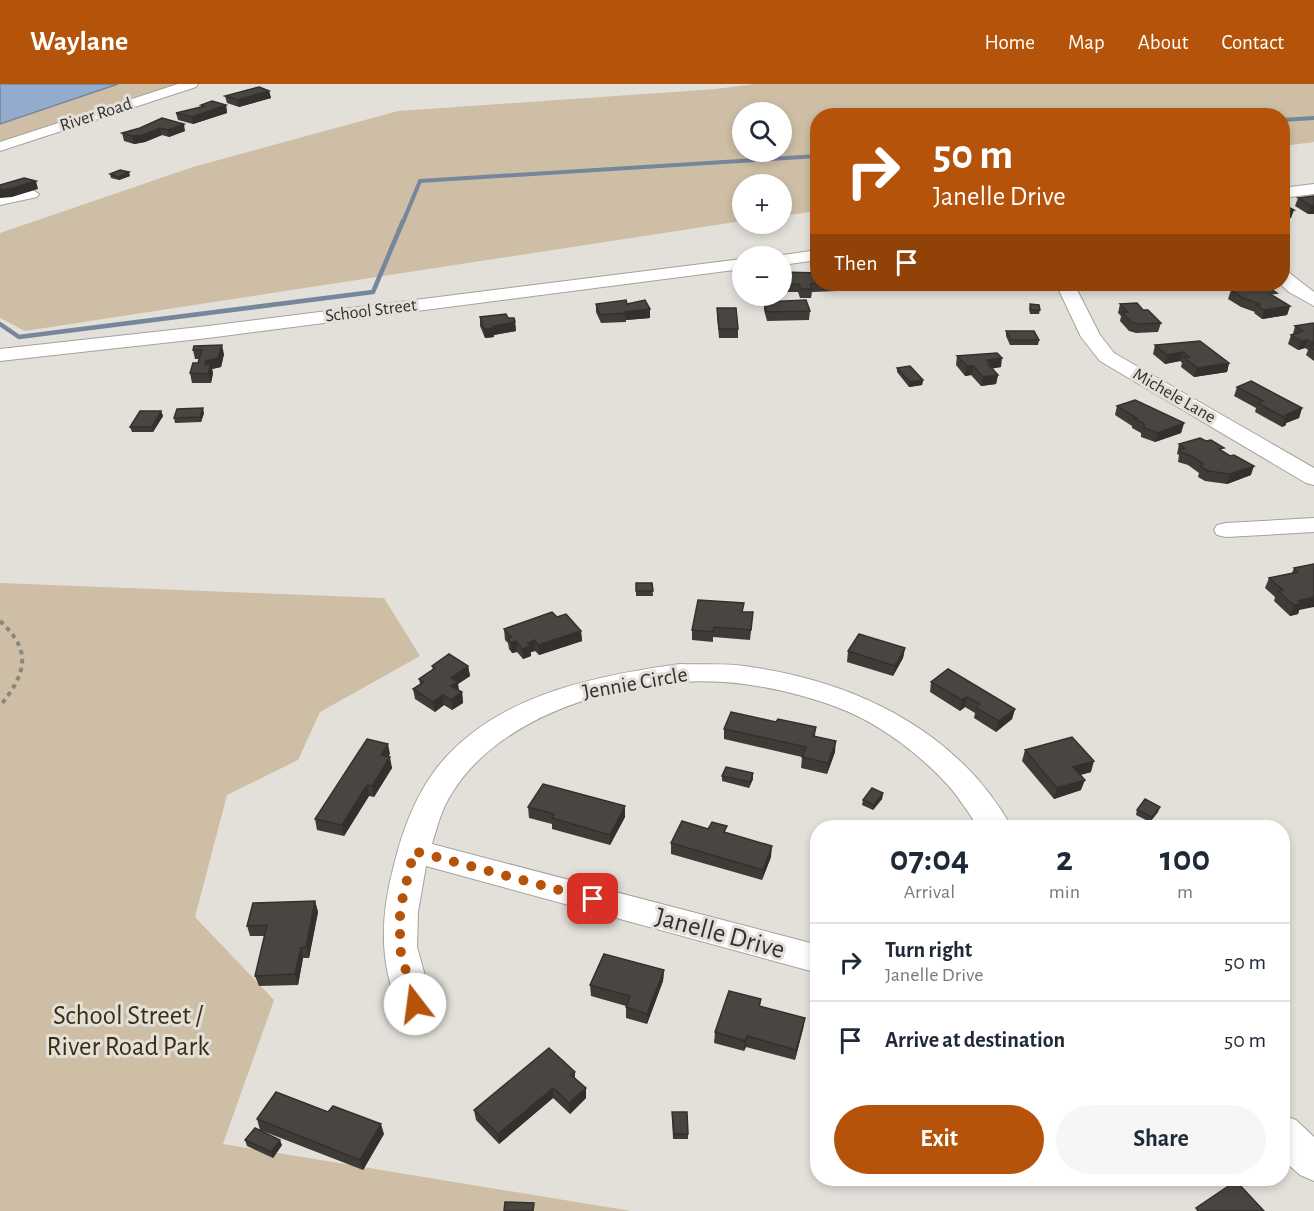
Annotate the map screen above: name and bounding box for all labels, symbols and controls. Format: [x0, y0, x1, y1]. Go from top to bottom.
text: Waylane [30, 28, 128, 56]
text: Home [984, 32, 1035, 53]
text: Map [1068, 32, 1105, 53]
text: About [1138, 32, 1188, 53]
text: Contact [1221, 32, 1284, 53]
street label: River Road [58, 95, 134, 135]
map controls [732, 102, 792, 306]
button: search [732, 102, 792, 162]
icon: right [834, 132, 912, 210]
text: 50 m [933, 134, 1013, 176]
button: + [732, 174, 792, 234]
text: Janelle Drive [933, 183, 1066, 210]
button: − [732, 246, 792, 306]
icon: arrive [890, 246, 923, 279]
text: Then [834, 252, 878, 274]
street label: School Street [324, 296, 418, 326]
street label: Michele Lane [1130, 365, 1218, 427]
street label: Jennie Circle [581, 663, 689, 703]
text: 07:04 [890, 841, 969, 877]
text: 2 [1056, 841, 1073, 877]
text: 100 [1160, 841, 1210, 877]
pin [567, 873, 618, 924]
icon: arrive [576, 882, 609, 915]
text: Arrival [904, 882, 955, 902]
text: min [1049, 882, 1080, 902]
text: m [1177, 882, 1193, 902]
street label: Janelle Drive [652, 903, 788, 963]
text: Turn right [885, 939, 972, 961]
icon: right [834, 946, 867, 979]
text: 50 m [1224, 951, 1266, 973]
text: Janelle Drive [885, 965, 983, 985]
position arrow [383, 972, 447, 1036]
park label: School Street / River Road Park [47, 1002, 210, 1060]
icon: arrive [834, 1024, 867, 1057]
text: Arrive at destination [885, 1029, 1065, 1051]
text: 50 m [1224, 1029, 1266, 1051]
button: Exit [834, 1105, 1044, 1174]
button: Share [1056, 1105, 1266, 1174]

